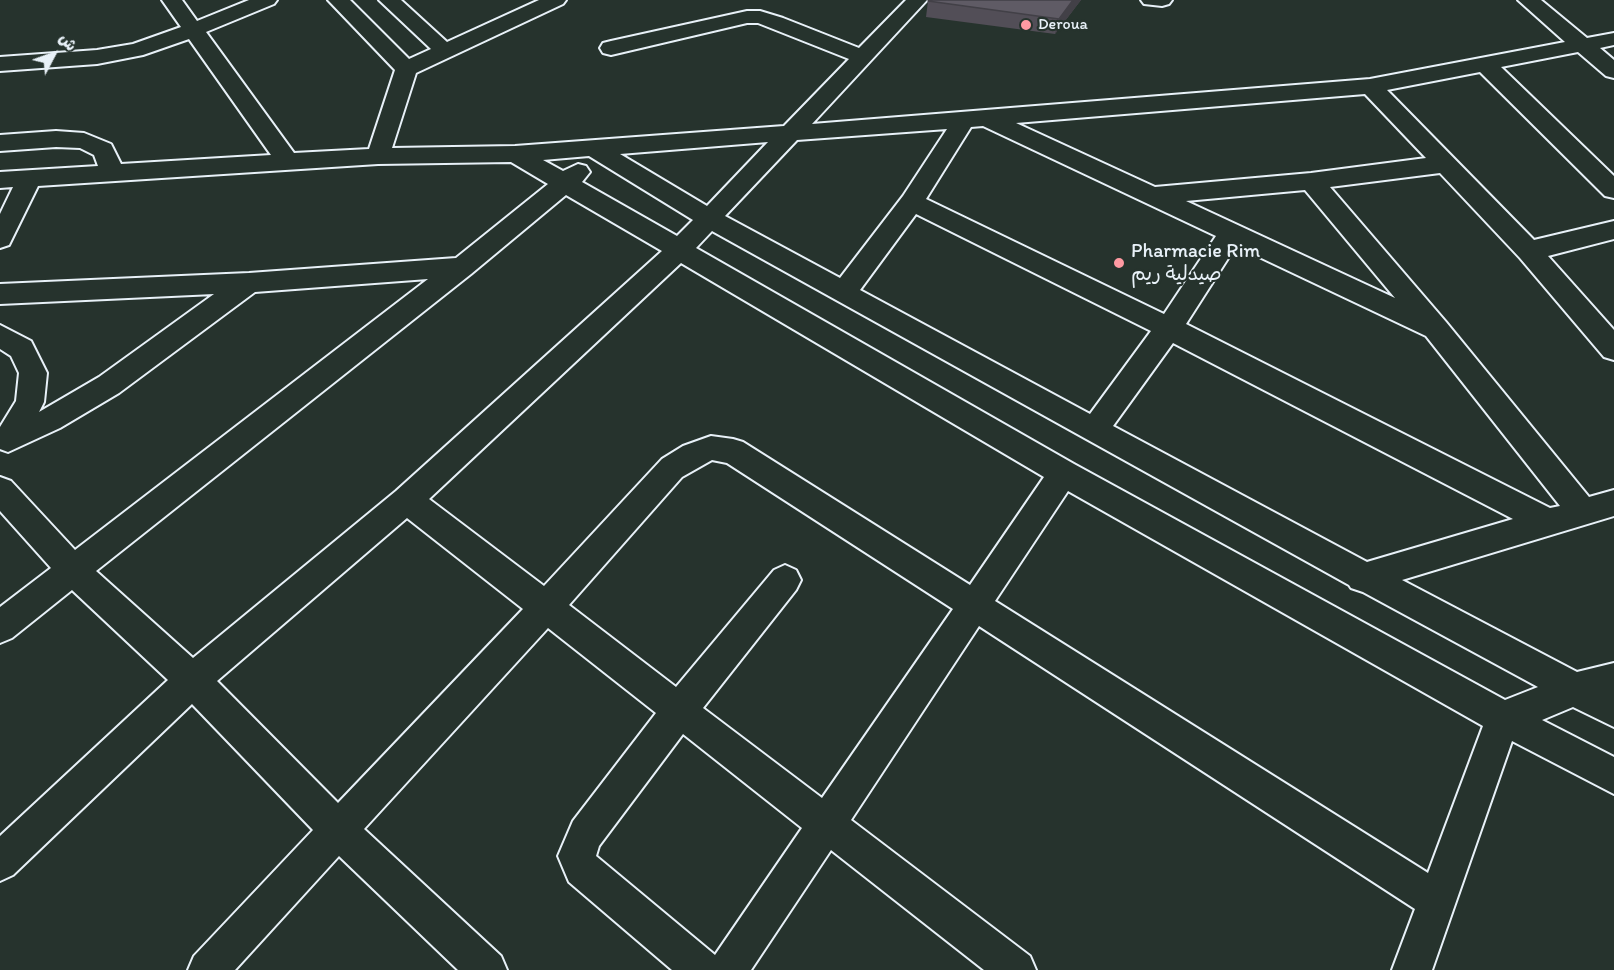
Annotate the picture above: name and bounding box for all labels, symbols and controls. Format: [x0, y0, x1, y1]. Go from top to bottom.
place label: Deroua [1038, 15, 1088, 35]
marker: Deroua [1019, 18, 1033, 32]
north arrow [24, 24, 84, 84]
text: ش [55, 29, 81, 55]
place label: Pharmacie Rim صيدلية ريم [1131, 240, 1260, 287]
marker: Pharmacie Rim صيدلية ريم [1112, 256, 1126, 270]

